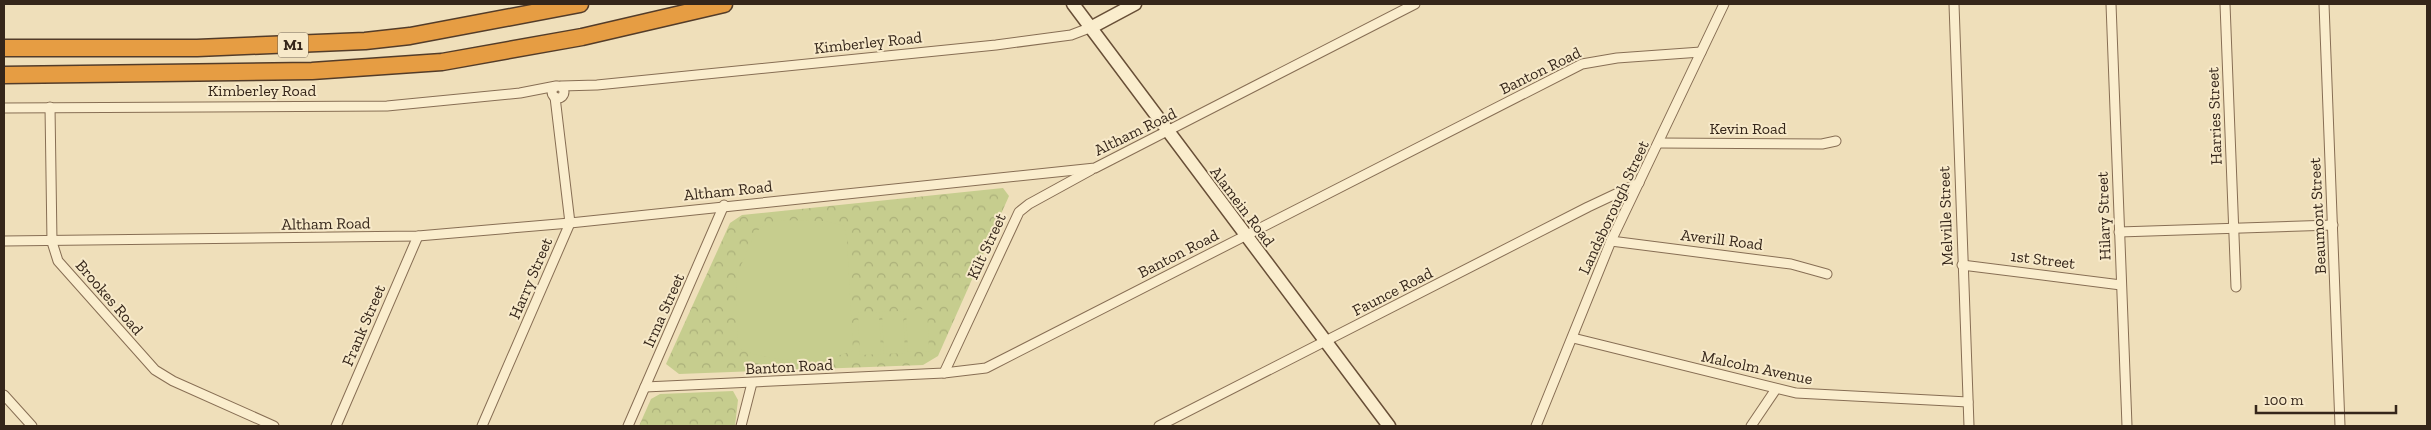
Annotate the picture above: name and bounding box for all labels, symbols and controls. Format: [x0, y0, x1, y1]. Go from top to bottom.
street label: Kimberley Road [813, 27, 923, 58]
road number: M1 [278, 32, 308, 58]
street label: Banton Road [1497, 43, 1584, 98]
street label: Harries Street [2203, 67, 2226, 165]
street label: Kimberley Road [208, 81, 316, 100]
street label: Altham Road [1091, 103, 1180, 160]
street label: Kevin Road [1709, 119, 1787, 138]
street label: Landsborough Street [1574, 137, 1653, 277]
street label: Beaumont Street [2305, 157, 2330, 275]
street label: Alamein Road [1206, 162, 1279, 250]
street label: Melville Street [1934, 166, 1957, 266]
street label: Hilary Street [2092, 171, 2115, 261]
street label: Altham Road [683, 176, 774, 205]
street label: Kilt Street [963, 210, 1010, 282]
street label: Altham Road [281, 213, 371, 234]
street label: Banton Road [1135, 225, 1222, 282]
street label: Averill Road [1680, 225, 1764, 254]
street label: Harry Street [505, 235, 556, 322]
street label: 1st Street [2010, 246, 2076, 273]
street label: Brookes Road [72, 256, 148, 339]
street label: Faunce Road [1349, 263, 1436, 320]
street label: Irma Street [639, 270, 688, 350]
street label: Frank Street [338, 282, 389, 369]
street label: Malcolm Avenue [1699, 346, 1814, 389]
street label: Banton Road [745, 355, 834, 378]
scale bar [2256, 382, 2396, 414]
text: 100 m [2264, 391, 2303, 409]

